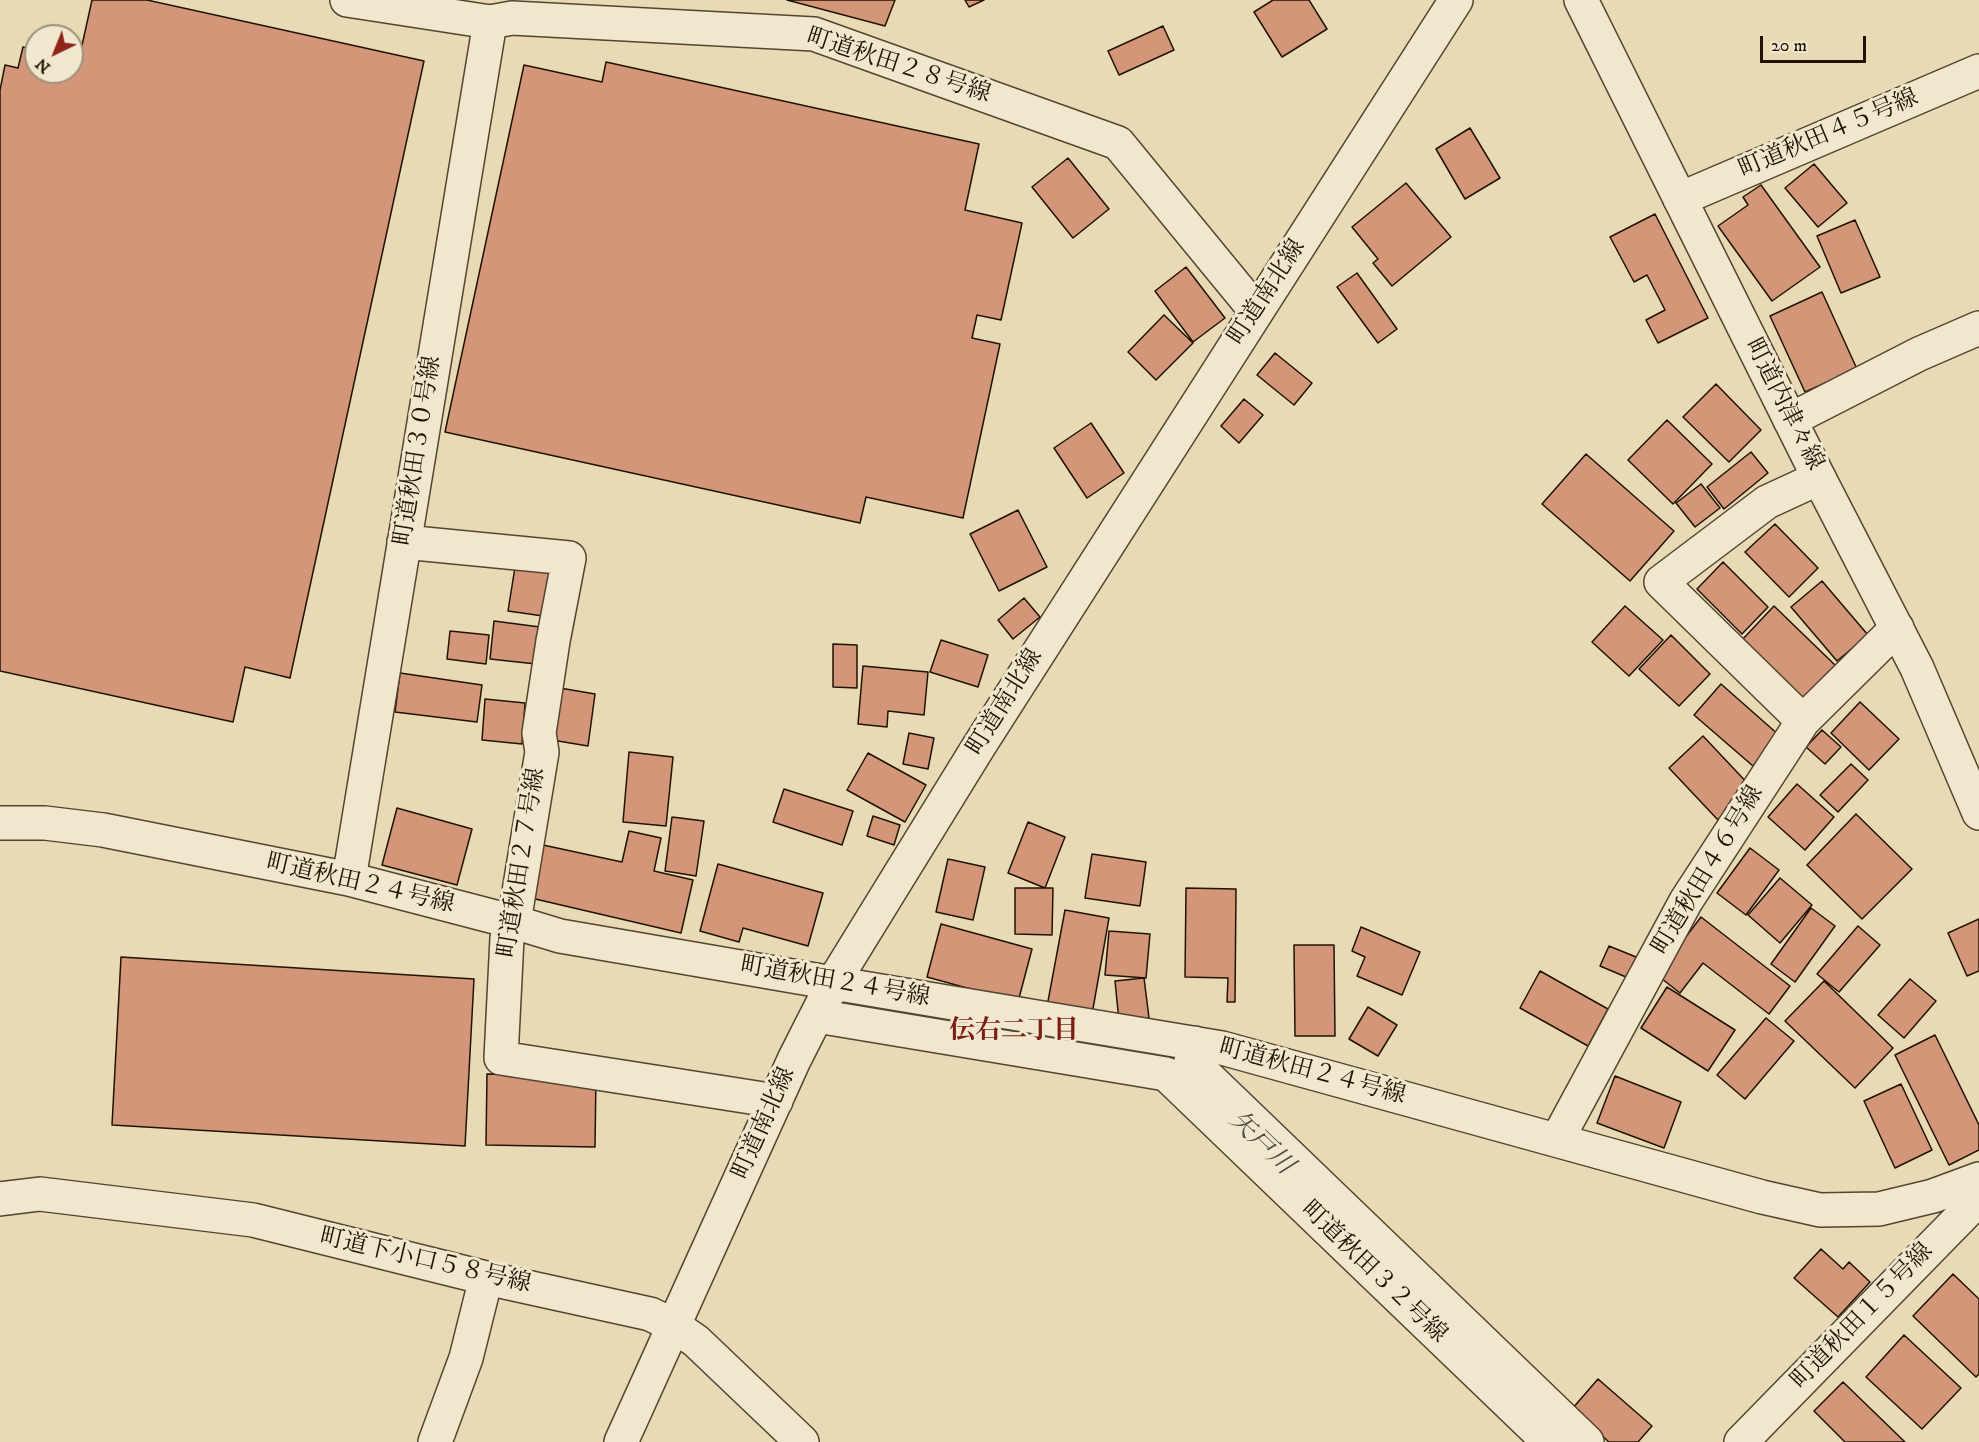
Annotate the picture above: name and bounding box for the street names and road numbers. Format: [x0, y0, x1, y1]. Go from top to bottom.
street label: 町道秋田２８号線 [802, 24, 994, 110]
street label: 町道秋田４５号線 [1735, 84, 1923, 186]
street label: 町道南北線 [1223, 235, 1313, 351]
street label: 町道内津々線 [1737, 334, 1829, 476]
street label: 町道秋田３０号線 [390, 354, 448, 548]
street label: 町道南北線 [962, 644, 1050, 762]
street label: 町道秋田２７号線 [494, 766, 552, 960]
street label: 町道秋田４６号線 [1647, 781, 1771, 961]
street label: 町道秋田２４号線 [263, 849, 457, 921]
street label: 町道秋田２４号線 [738, 952, 932, 1014]
street label: 町道秋田２４号線 [1216, 1034, 1408, 1112]
street label: 町道南北線 [727, 1063, 803, 1185]
street label: 町道秋田３２号線 [1294, 1196, 1452, 1350]
street label: 町道下小口５８号線 [317, 1224, 533, 1300]
street label: 町道秋田１５号線 [1786, 1238, 1940, 1396]

